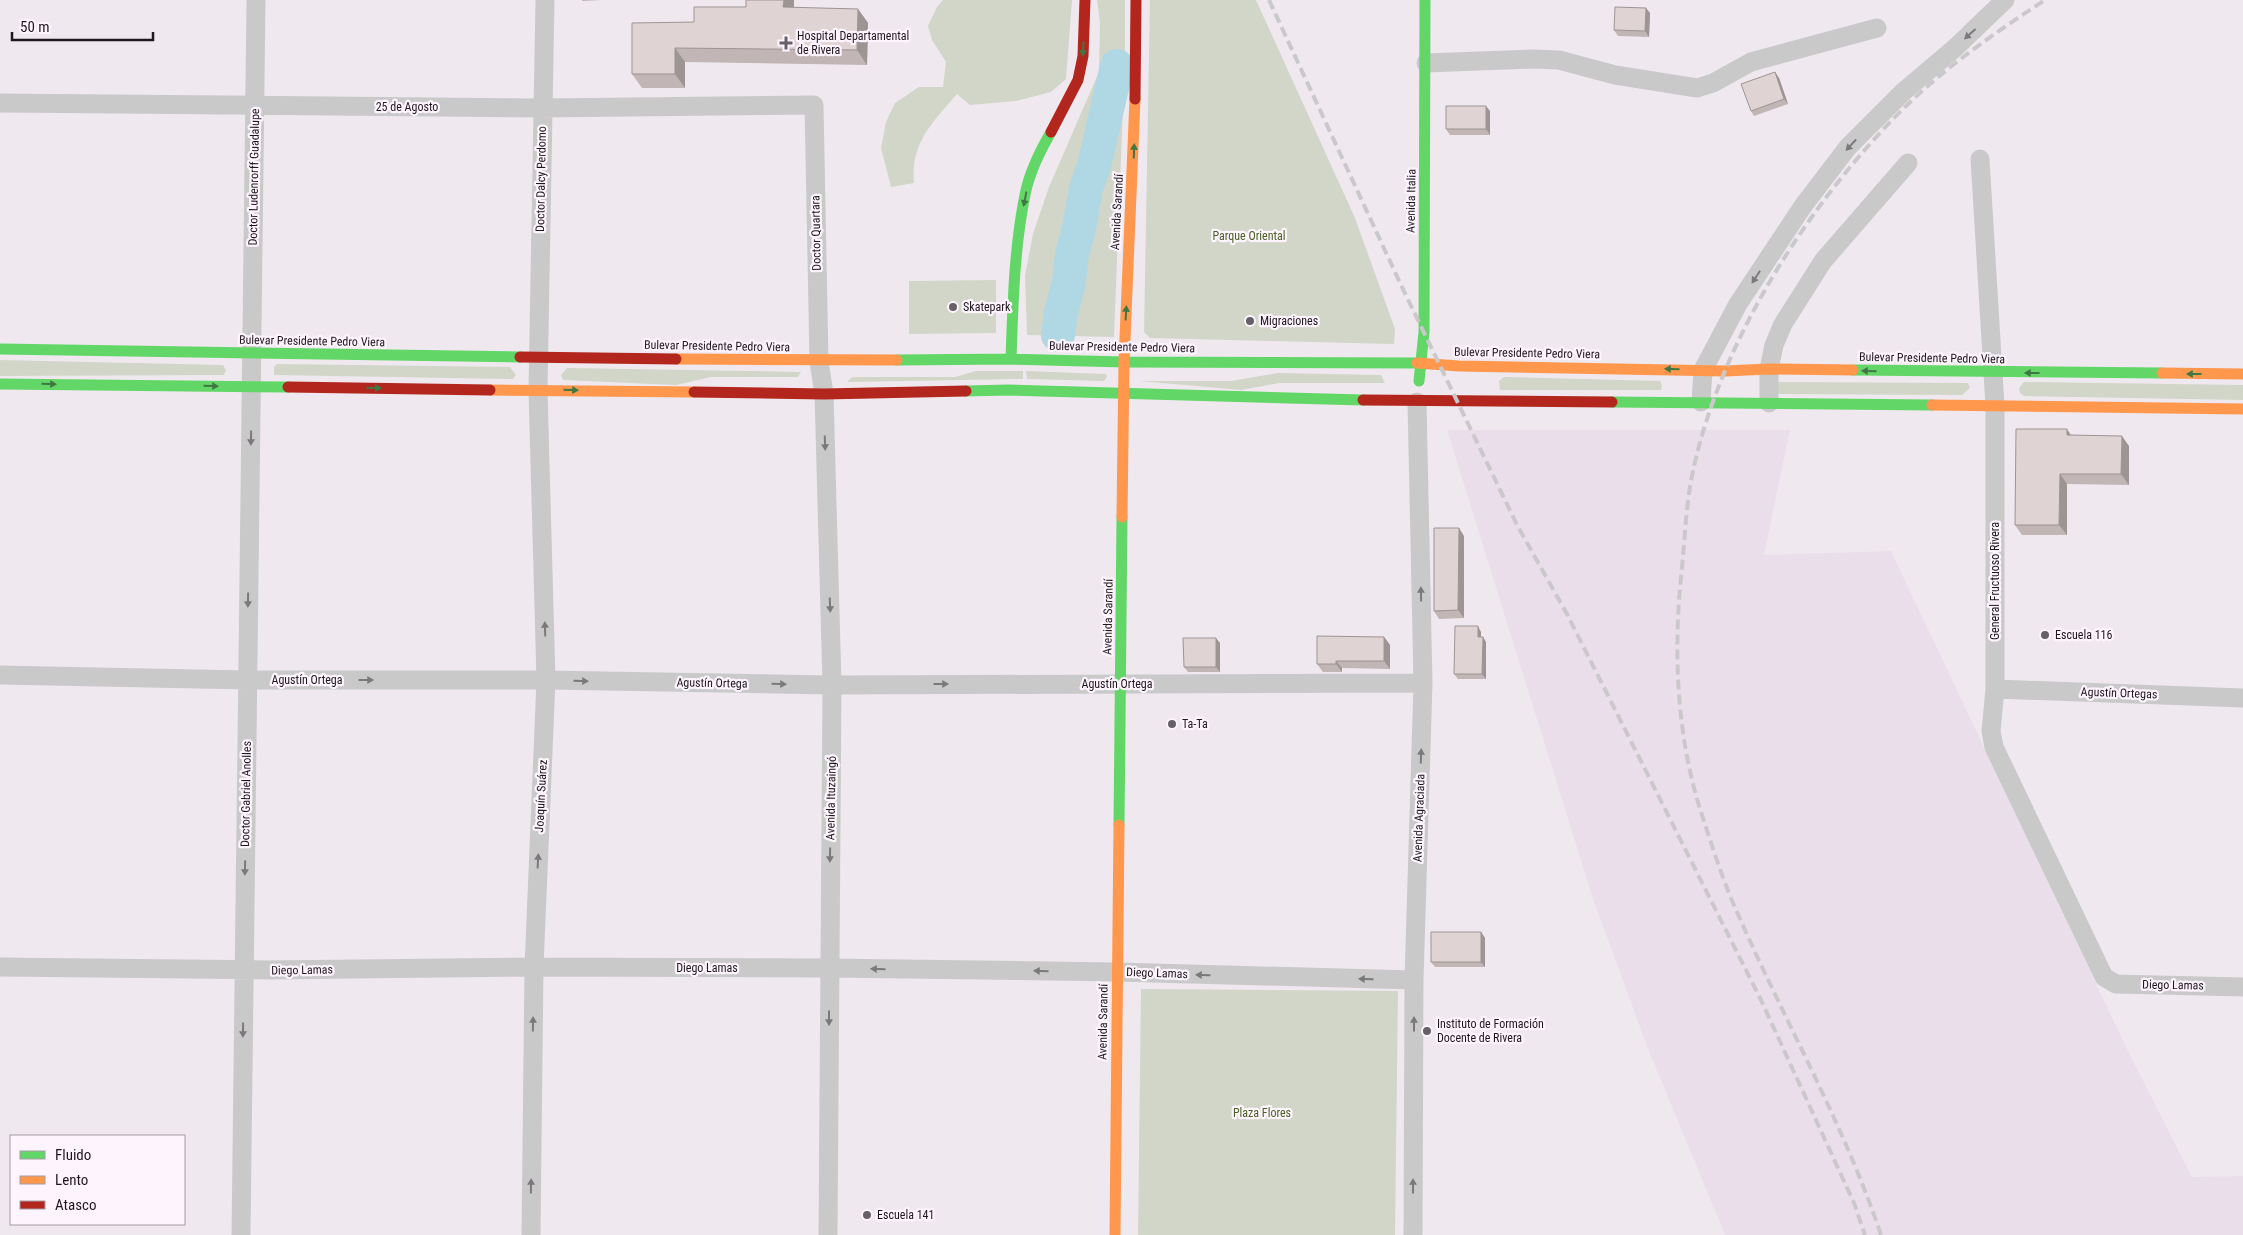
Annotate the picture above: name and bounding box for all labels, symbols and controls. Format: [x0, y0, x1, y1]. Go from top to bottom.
scale bar [12, 10, 154, 42]
text: 50 m [20, 18, 50, 36]
one-way arrow [1964, 28, 1976, 40]
place label: Hospital Departamental de Rivera [797, 29, 909, 57]
marker: Hospital Departamental de Rivera [779, 36, 793, 50]
one-way arrow [1079, 41, 1087, 57]
street label: 25 de Agosto [376, 100, 438, 114]
street label: Doctor Ludenrorff Guadalupe [246, 108, 262, 246]
street label: Doctor Dalcy Perdomo [533, 126, 549, 232]
one-way arrow [1845, 138, 1857, 150]
one-way arrow [1130, 142, 1138, 158]
street label: Avenida Italia [1403, 169, 1419, 233]
street label: Avenida Sarandí [1108, 172, 1126, 250]
one-way arrow [1020, 191, 1028, 207]
street label: Doctor Quartara [808, 195, 824, 271]
park label: Parque Oriental [1212, 229, 1286, 243]
one-way arrow [1752, 270, 1761, 283]
place label: Skatepark [963, 300, 1011, 314]
marker: Skatepark [947, 301, 959, 313]
one-way arrow [1123, 305, 1131, 321]
place label: Migraciones [1260, 314, 1318, 328]
marker: Migraciones [1244, 315, 1256, 327]
street label: Bulevar Presidente Pedro Viera [239, 333, 385, 349]
street label: Bulevar Presidente Pedro Viera [644, 338, 790, 354]
street label: Bulevar Presidente Pedro Viera [1049, 339, 1195, 355]
street label: Bulevar Presidente Pedro Viera [1454, 345, 1600, 361]
street label: Bulevar Presidente Pedro Viera [1859, 350, 2005, 366]
one-way arrow [1664, 365, 1680, 373]
one-way arrow [1861, 367, 1877, 375]
one-way arrow [2024, 369, 2040, 377]
one-way arrow [2186, 370, 2202, 378]
one-way arrow [41, 381, 57, 389]
one-way arrow [203, 382, 219, 390]
one-way arrow [366, 384, 382, 392]
one-way arrow [563, 386, 579, 394]
one-way arrow [247, 430, 255, 446]
one-way arrow [822, 435, 830, 451]
street label: General Fructuoso Rivera [1988, 522, 2002, 640]
street label: Avenida Sarandí [1100, 578, 1116, 655]
one-way arrow [1417, 586, 1425, 602]
one-way arrow [244, 592, 252, 608]
one-way arrow [826, 597, 834, 613]
one-way arrow [541, 621, 549, 637]
place label: Escuela 116 [2055, 628, 2113, 642]
marker: Escuela 116 [2039, 629, 2051, 641]
street label: Agustín Ortega [271, 673, 343, 687]
street label: Agustín Ortega [676, 675, 748, 691]
one-way arrow [358, 676, 374, 684]
one-way arrow [573, 677, 589, 685]
street label: Agustín Ortega [1081, 677, 1153, 691]
one-way arrow [771, 680, 787, 688]
one-way arrow [933, 680, 949, 688]
street label: Agustín Ortegas [2081, 685, 2157, 701]
place label: Ta-Ta [1182, 717, 1208, 731]
marker: Ta-Ta [1166, 718, 1178, 730]
street label: Doctor Gabriel Anolles [238, 741, 254, 847]
one-way arrow [1417, 748, 1425, 764]
street label: Avenida Ituzaingó [823, 756, 839, 840]
street label: Joaquín Suárez [532, 759, 550, 833]
street label: Avenida Agraciada [1410, 773, 1428, 862]
one-way arrow [826, 847, 834, 863]
one-way arrow [535, 853, 543, 869]
one-way arrow [241, 860, 249, 876]
street label: Diego Lamas [676, 961, 738, 975]
street label: Diego Lamas [271, 962, 333, 978]
one-way arrow [870, 965, 886, 973]
street label: Diego Lamas [1126, 965, 1188, 981]
one-way arrow [1032, 967, 1048, 975]
one-way arrow [1195, 970, 1211, 978]
one-way arrow [1357, 975, 1373, 983]
street label: Diego Lamas [2142, 977, 2204, 993]
street label: Avenida Sarandí [1095, 983, 1111, 1060]
one-way arrow [825, 1010, 833, 1026]
one-way arrow [529, 1016, 537, 1032]
one-way arrow [1410, 1016, 1418, 1032]
place label: Instituto de Formación Docente de Rivera [1437, 1017, 1544, 1045]
one-way arrow [239, 1022, 247, 1038]
marker: Instituto de Formación Docente de Rivera [1421, 1025, 1433, 1037]
park label: Plaza Flores [1233, 1106, 1291, 1120]
legend [10, 1135, 185, 1225]
text: Fluido [55, 1146, 91, 1164]
text: Lento [55, 1171, 88, 1189]
one-way arrow [528, 1178, 536, 1194]
one-way arrow [1409, 1178, 1417, 1194]
text: Atasco [55, 1196, 96, 1214]
place label: Escuela 141 [877, 1208, 934, 1222]
marker: Escuela 141 [861, 1209, 873, 1221]

